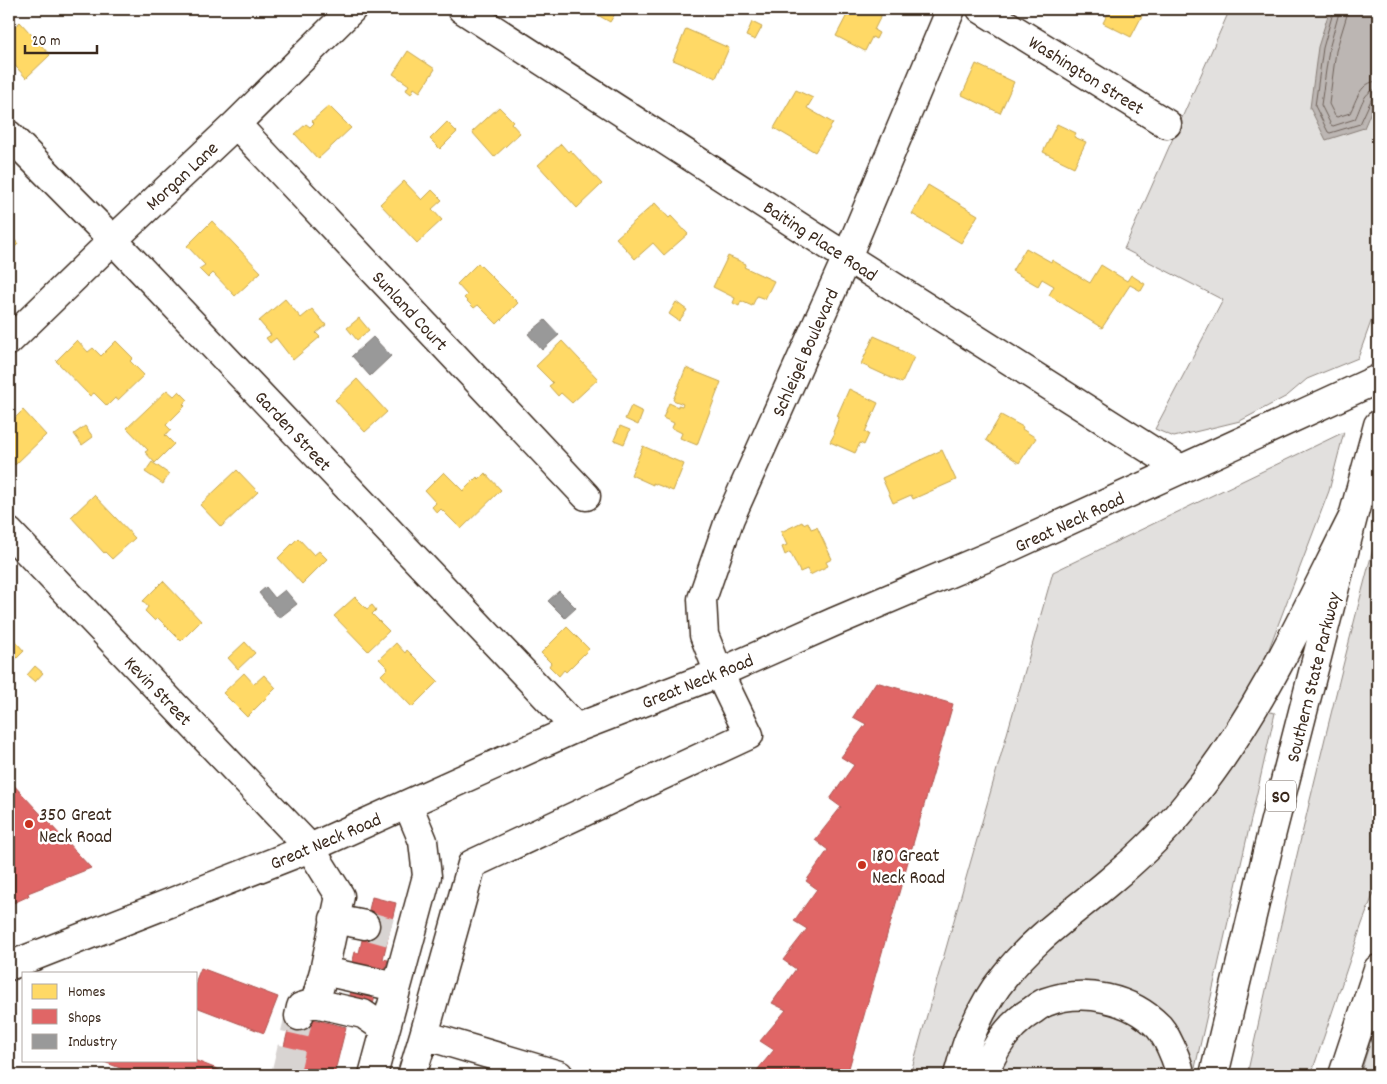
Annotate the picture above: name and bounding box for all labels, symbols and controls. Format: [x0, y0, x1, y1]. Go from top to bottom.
scale bar [25, 22, 98, 54]
text: 20 m [32, 31, 60, 53]
street label: Washington Street [1022, 31, 1148, 123]
street label: Morgan Lane [141, 137, 226, 218]
street label: Baiting Place Road [757, 196, 881, 290]
street label: Sunland Court [364, 266, 453, 358]
street label: Schleigel Boulevard [767, 285, 848, 422]
street label: Garden Street [247, 386, 336, 479]
street label: Great Neck Road [1011, 487, 1130, 561]
street label: Southern State Parkway [1281, 590, 1350, 766]
street label: Great Neck Road [638, 649, 758, 718]
street label: Kevin Street [116, 651, 197, 733]
road number: SO [1266, 780, 1296, 811]
place label: 350 Great Neck Road [39, 803, 112, 852]
street label: Great Neck Road [267, 808, 386, 879]
marker: 350 Great Neck Road [23, 818, 35, 830]
place label: 180 Great Neck Road [872, 844, 945, 893]
marker: 180 Great Neck Road [856, 859, 868, 871]
legend [22, 972, 198, 1062]
text: Homes [68, 982, 106, 1004]
text: Shops [68, 1008, 101, 1030]
text: Industry [68, 1032, 117, 1054]

